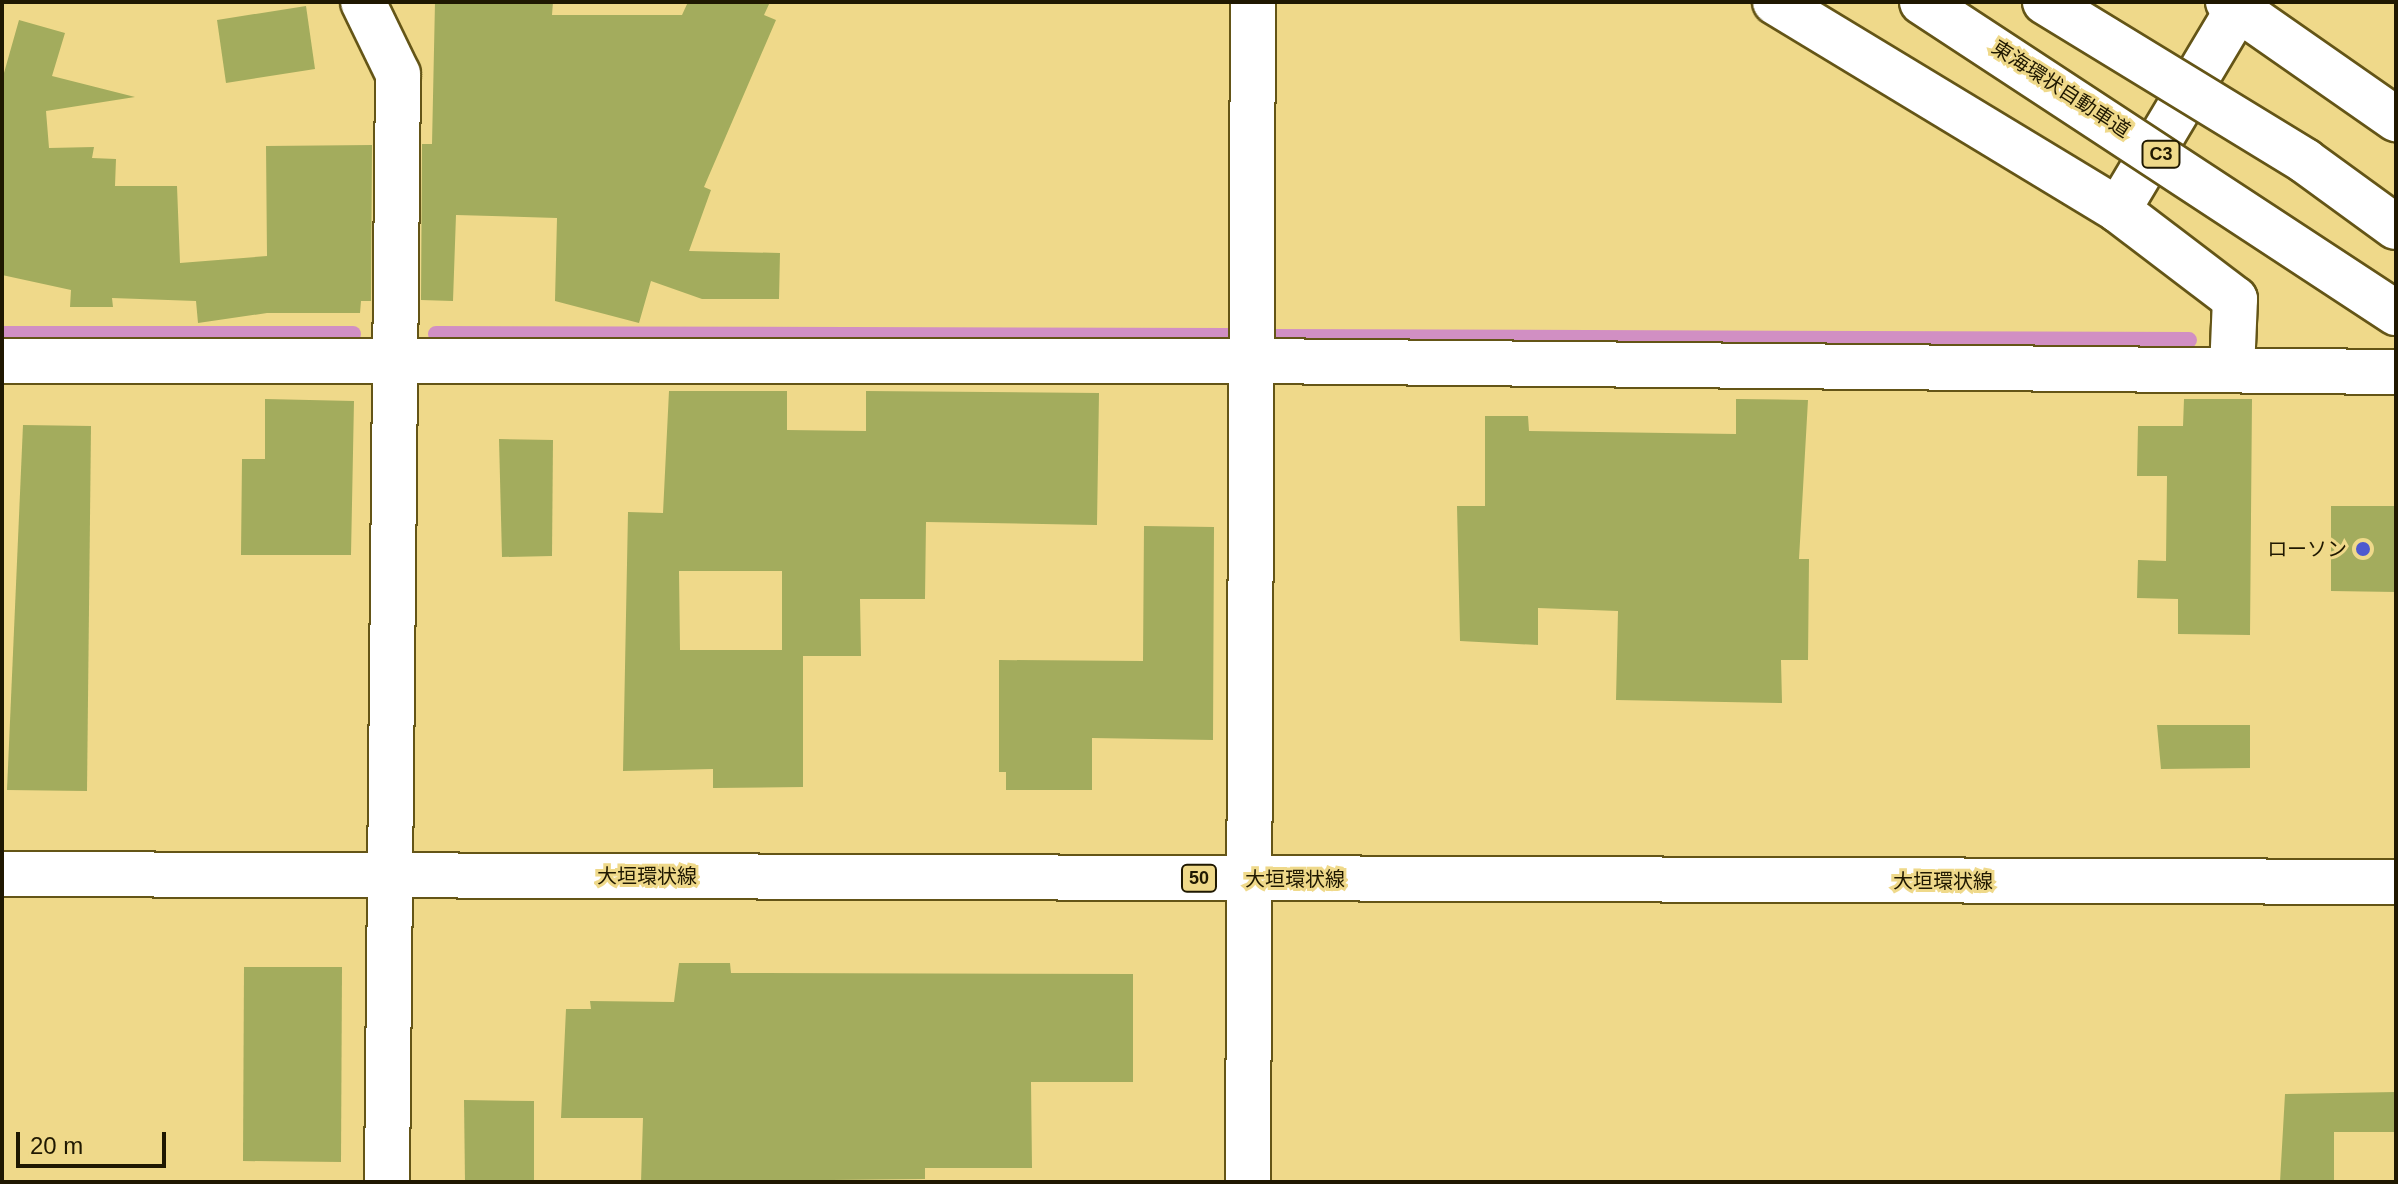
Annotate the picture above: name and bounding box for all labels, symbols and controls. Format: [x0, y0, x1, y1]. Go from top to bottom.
street label: 東海環状自動車道 [1987, 35, 2135, 143]
road number: C3 [2141, 140, 2181, 168]
place label: ローソン [2267, 537, 2347, 561]
marker: ローソン [2354, 540, 2372, 558]
street label: 大垣環状線 [597, 864, 697, 888]
road number: 50 [1179, 864, 1219, 892]
street label: 大垣環状線 [1245, 867, 1345, 891]
street label: 大垣環状線 [1893, 869, 1993, 893]
scale bar [20, 1116, 170, 1166]
text: 20 m [30, 1132, 83, 1159]

